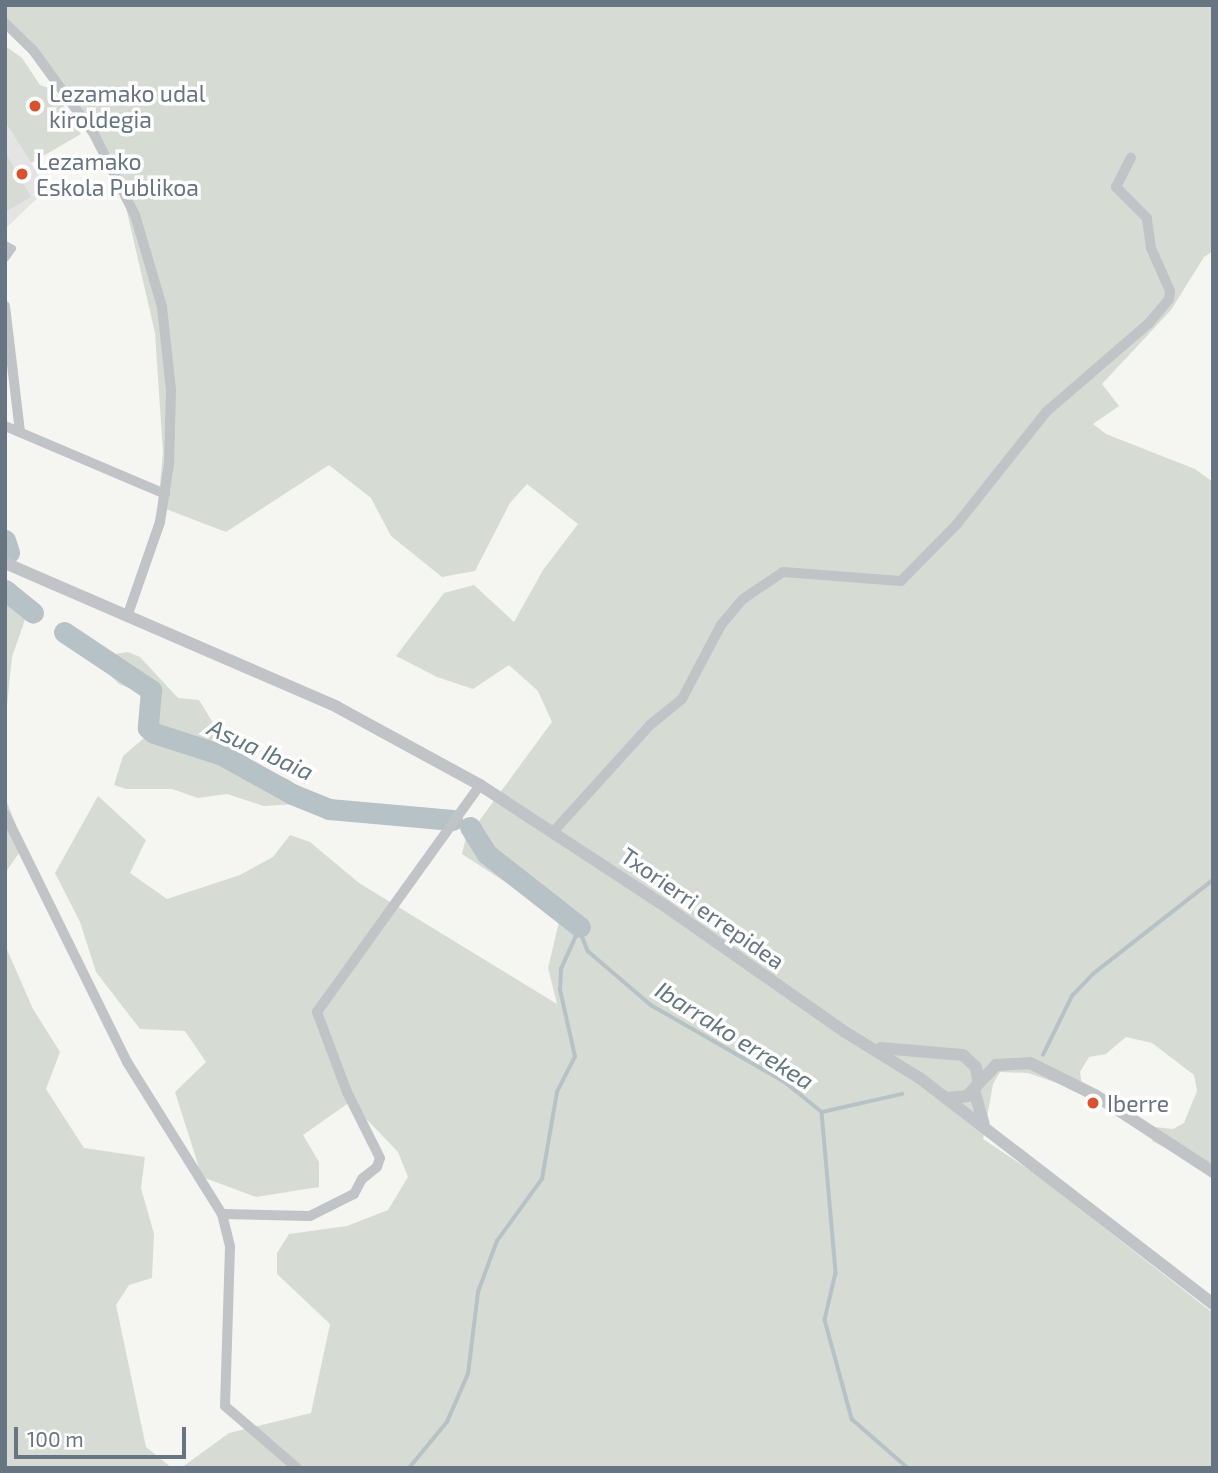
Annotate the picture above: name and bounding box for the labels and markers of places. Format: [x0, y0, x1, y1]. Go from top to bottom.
place label: Lezamako udal kiroldegia [49, 79, 206, 133]
marker: Lezamako udal kiroldegia [27, 98, 43, 114]
place label: Lezamako Eskola Publikoa [36, 147, 199, 201]
marker: Lezamako Eskola Publikoa [14, 166, 30, 182]
place label: Iberre [1107, 1089, 1169, 1117]
marker: Iberre [1085, 1095, 1101, 1111]

